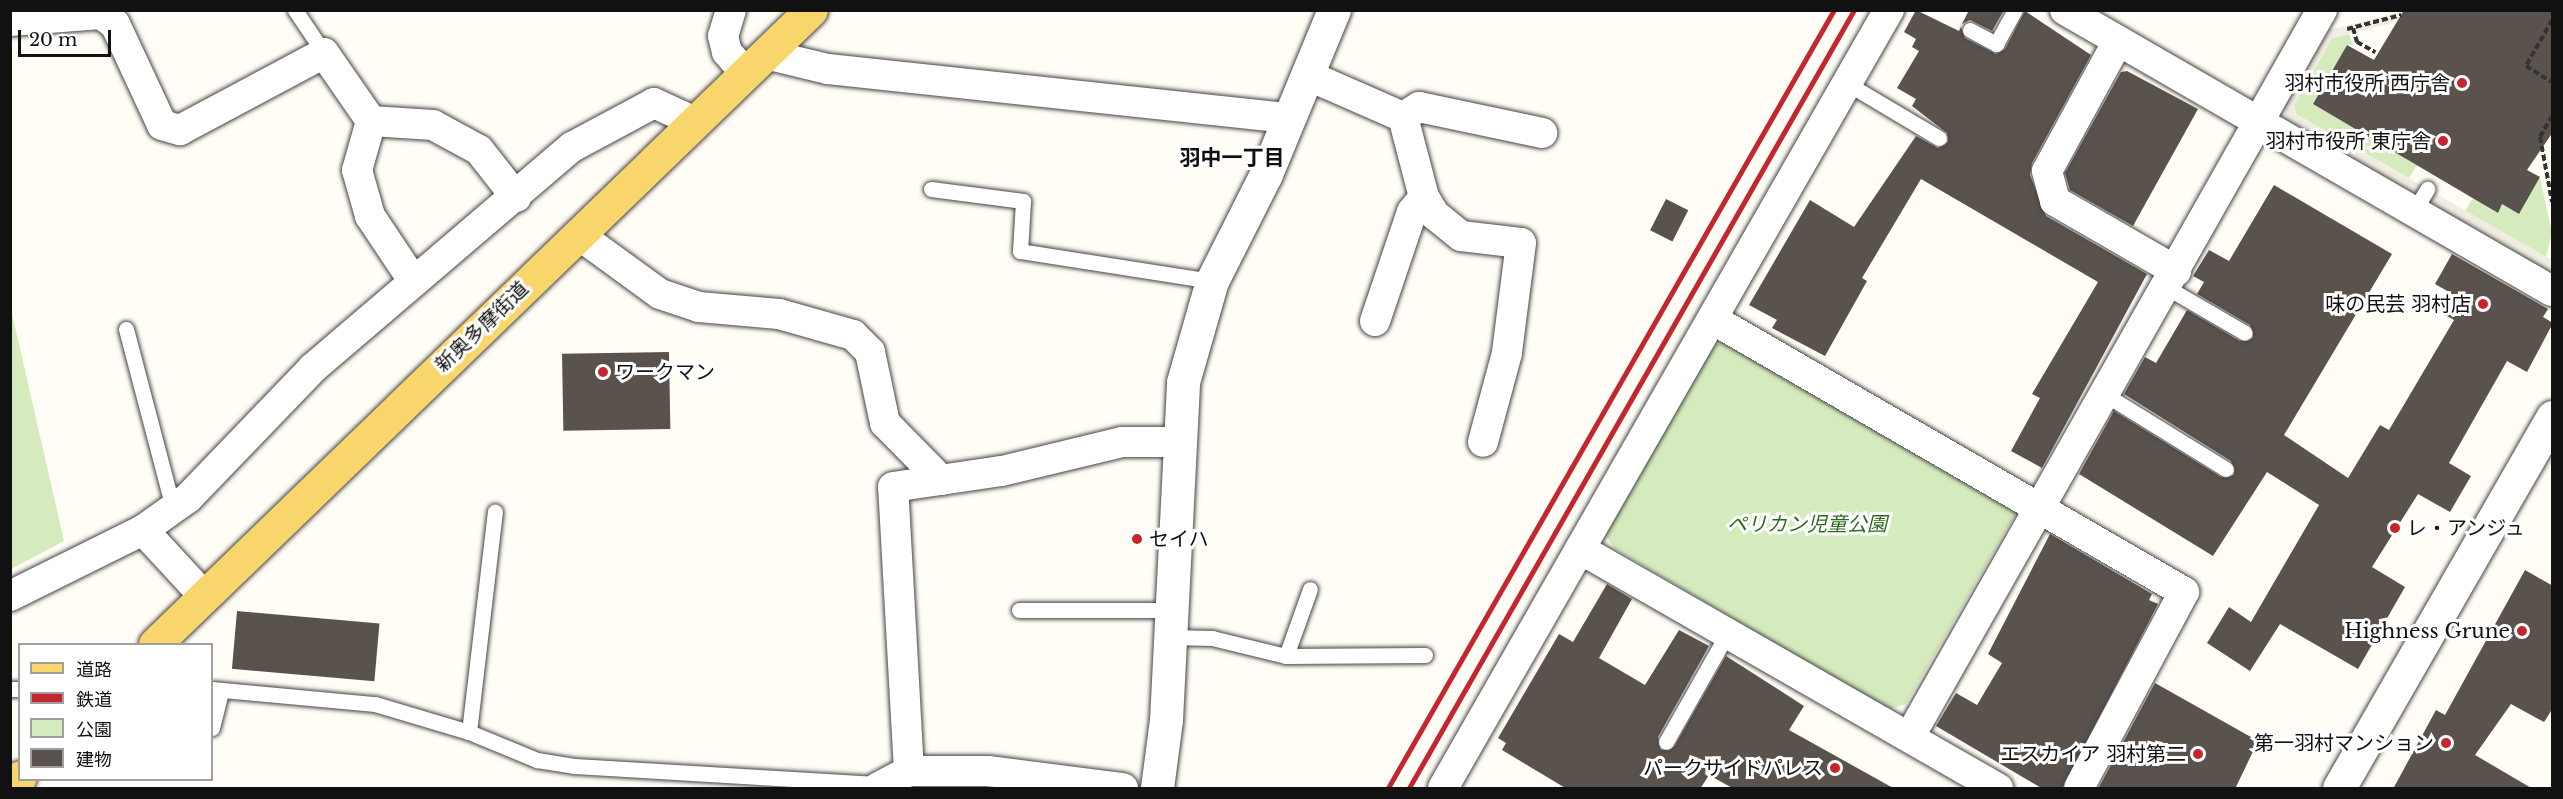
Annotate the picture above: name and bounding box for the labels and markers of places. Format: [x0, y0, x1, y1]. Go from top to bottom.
place label: 羽村市役所 西庁舎 [2284, 71, 2450, 95]
marker: 羽村市役所 西庁舎 [2455, 76, 2469, 90]
place label: 羽村市役所 東庁舎 [2265, 129, 2431, 153]
marker: 羽村市役所 東庁舎 [2436, 134, 2450, 148]
place label: 味の民芸 羽村店 [2325, 292, 2471, 316]
marker: 味の民芸 羽村店 [2476, 297, 2490, 311]
place label: ワークマン [615, 360, 715, 384]
marker: ワークマン [596, 365, 610, 379]
place label: レ・アンジュ [2407, 516, 2527, 540]
marker: レ・アンジュ [2388, 521, 2402, 535]
place label: セイハ [1149, 527, 1209, 551]
marker: セイハ [1130, 532, 1144, 546]
place label: Highness Grune [2344, 619, 2510, 643]
marker: Highness Grune [2515, 624, 2529, 638]
place label: 第一羽村マンション [2254, 731, 2434, 755]
marker: 第一羽村マンション [2439, 736, 2453, 750]
place label: エスカイア 羽村第二 [2000, 742, 2186, 766]
marker: エスカイア 羽村第二 [2191, 747, 2205, 761]
place label: パークサイドパレス [1643, 756, 1823, 780]
marker: パークサイドパレス [1828, 761, 1842, 775]

